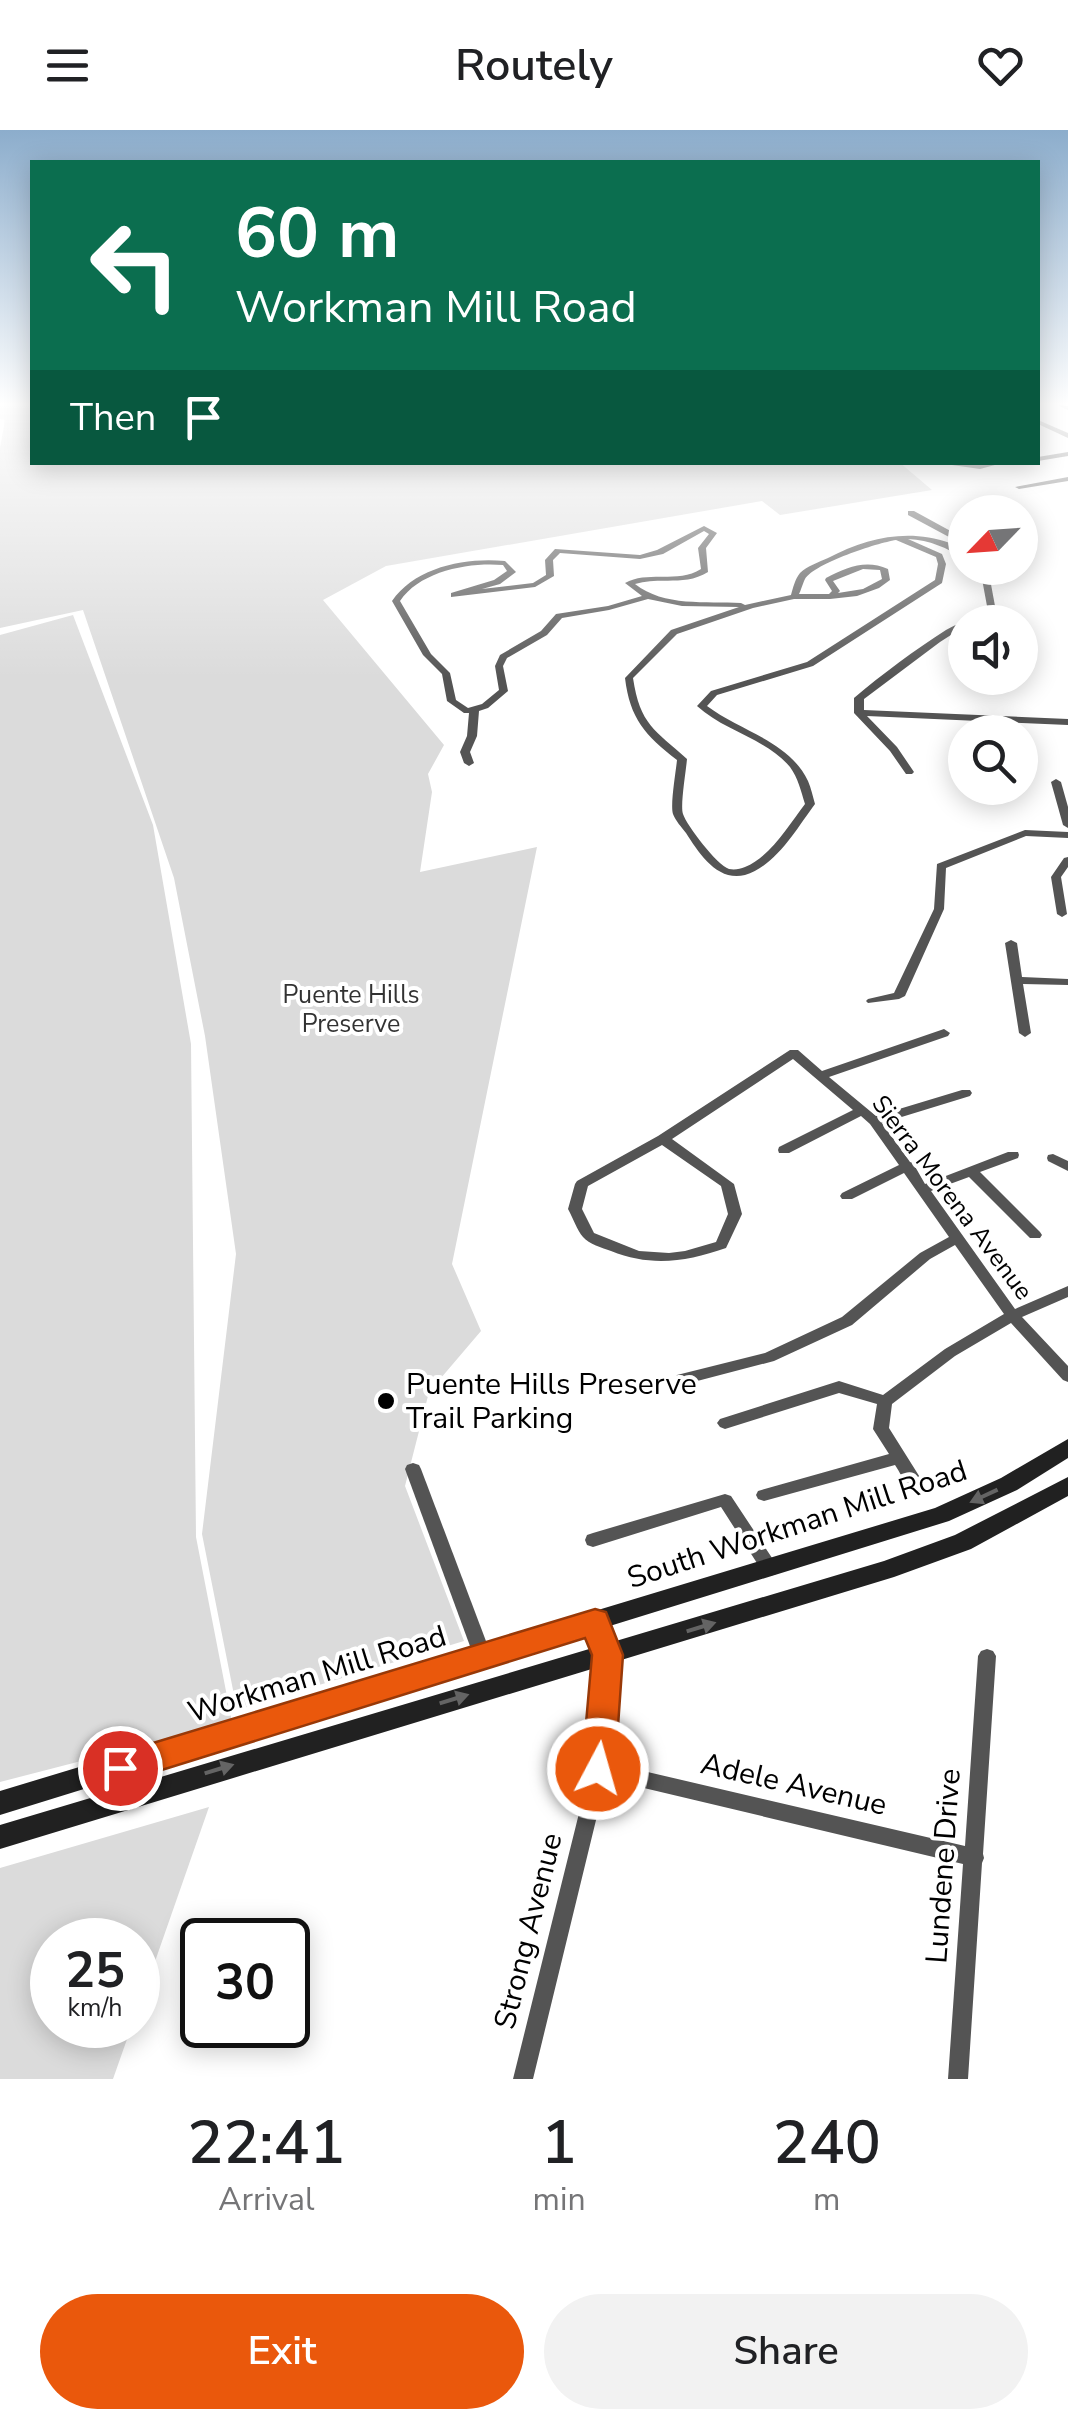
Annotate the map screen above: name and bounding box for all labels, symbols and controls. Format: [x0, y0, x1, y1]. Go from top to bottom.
text: Routely [455, 35, 613, 96]
icon: menu [40, 38, 95, 93]
icon: heart [973, 38, 1028, 93]
text: 60 m [235, 186, 399, 282]
icon: left [70, 200, 200, 330]
text: Workman Mill Road [235, 277, 637, 338]
icon: arrive [176, 390, 231, 445]
text: Then [70, 392, 156, 443]
north arrow [948, 495, 1038, 585]
map controls [948, 495, 1038, 805]
button: sound [948, 605, 1038, 695]
button: search [948, 715, 1038, 805]
park label: Puente Hills Preserve [282, 978, 420, 1041]
street label: Sierra Morena Avenue [864, 1088, 1040, 1307]
place label: Puente Hills Preserve Trail Parking [406, 1364, 697, 1439]
marker: Puente Hills Preserve Trail Parking [375, 1390, 397, 1412]
street label: South Workman Mill Road [622, 1450, 972, 1599]
one-way arrow [969, 1487, 998, 1504]
street label: Workman Mill Road [183, 1616, 451, 1733]
one-way arrow [686, 1619, 717, 1634]
one-way arrow [439, 1691, 470, 1706]
position arrow [546, 1717, 650, 1821]
pin [78, 1726, 163, 1811]
icon: arrive [93, 1741, 148, 1796]
street label: Adele Avenue [697, 1743, 891, 1826]
one-way arrow [204, 1761, 235, 1776]
street label: Lundene Drive [916, 1767, 971, 1965]
street label: Strong Avenue [484, 1829, 573, 2033]
speed limit sign: 30 [180, 1918, 310, 2048]
text: 25 [65, 1936, 125, 2005]
text: km/h [67, 1991, 123, 2025]
text: 22:41 [187, 2102, 345, 2184]
text: 1 [541, 2102, 577, 2184]
text: 240 [773, 2102, 881, 2184]
text: Arrival [218, 2178, 314, 2221]
text: min [533, 2178, 586, 2221]
text: m [813, 2178, 841, 2221]
button: Exit [40, 2294, 524, 2409]
button: Share [544, 2294, 1028, 2409]

